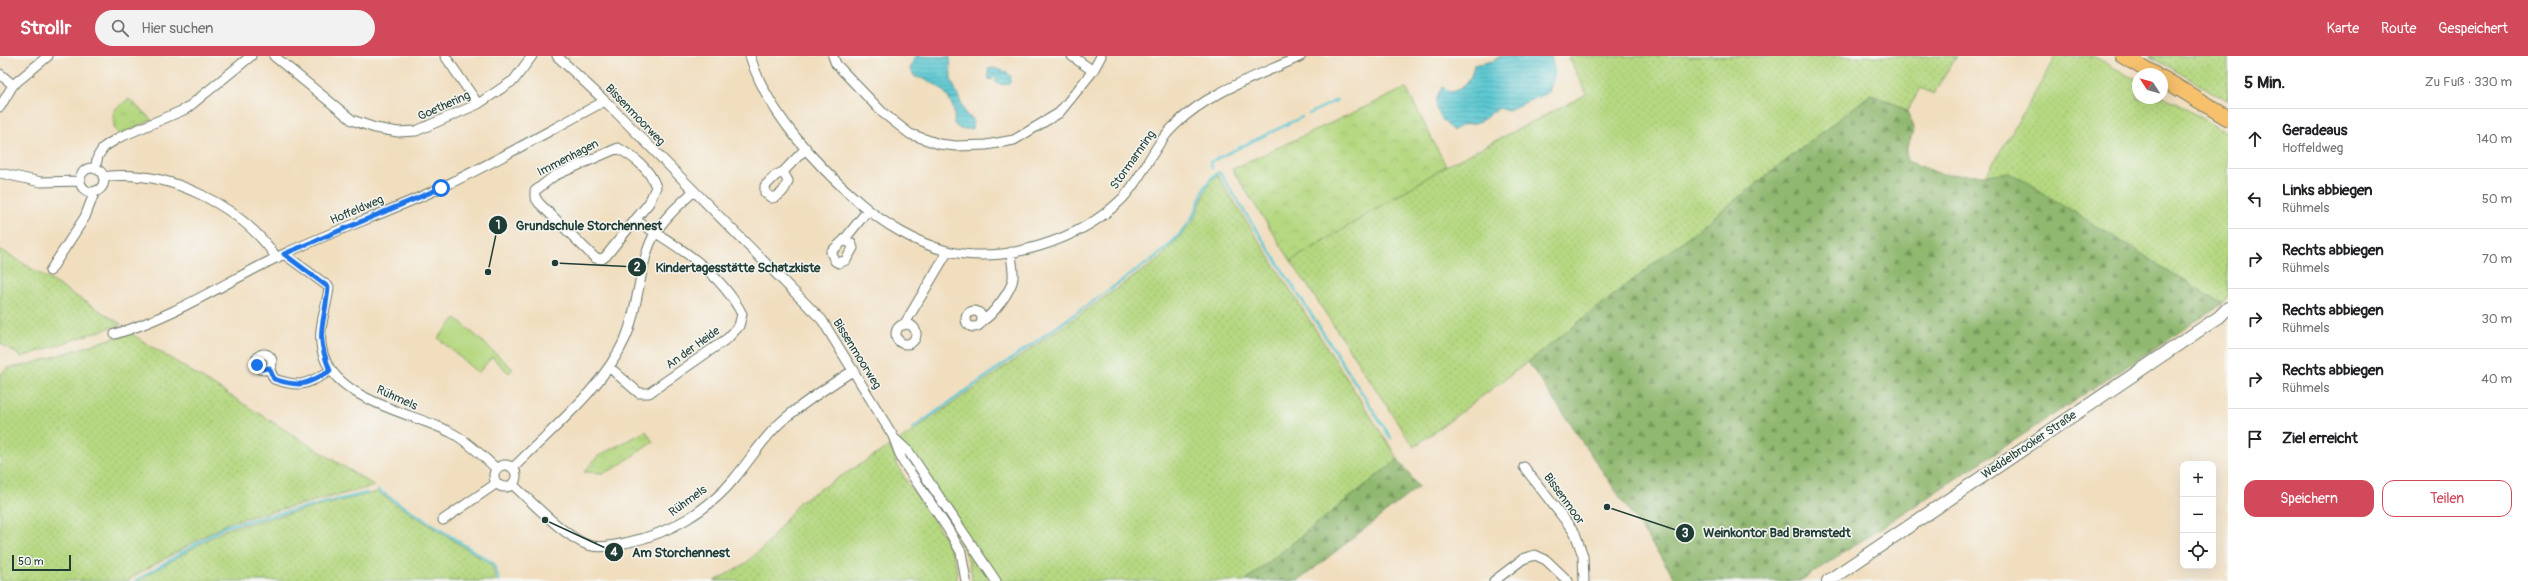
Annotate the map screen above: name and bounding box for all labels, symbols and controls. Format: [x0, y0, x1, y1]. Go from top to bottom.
search box [95, 10, 375, 46]
text: Strollr [20, 16, 71, 40]
icon: search [109, 17, 131, 39]
text: Hier suchen [141, 19, 214, 38]
text: Karte [2327, 20, 2359, 37]
text: Route [2381, 20, 2416, 37]
text: Gespeichert [2438, 20, 2508, 37]
north arrow [2132, 68, 2168, 104]
text: 5 Min. [2244, 72, 2285, 93]
text: Zu Fuß · 330 m [2425, 74, 2512, 90]
street label: Bissenmoorweg [602, 81, 668, 149]
street label: Goethering [415, 88, 473, 124]
text: Geradeaus [2282, 121, 2348, 140]
street label: Stormarnring [1107, 127, 1159, 193]
icon: ahead [2244, 128, 2266, 150]
text: 140 m [2476, 131, 2512, 147]
street label: Immenhagen [535, 136, 601, 180]
text: Hoffeldweg [2282, 140, 2343, 156]
route start [432, 179, 450, 197]
text: Links abbiegen [2282, 181, 2373, 200]
icon: left [2244, 188, 2266, 210]
text: 50 m [2482, 191, 2512, 207]
street label: Hoffeldweg [328, 192, 386, 228]
text: Rühmels [2282, 200, 2329, 216]
callout: Grundschule Storchennest [488, 212, 671, 237]
text: 1 [496, 218, 500, 233]
text: Grundschule Storchennest [516, 218, 663, 234]
text: Rechts abbiegen [2282, 241, 2384, 260]
icon: right [2244, 248, 2266, 270]
text: 70 m [2482, 251, 2512, 267]
callout: Kindertagesstätte Schatzkiste [627, 255, 828, 280]
text: 2 [634, 260, 641, 275]
text: Kindertagesstätte Schatzkiste [655, 260, 821, 276]
text: Rühmels [2282, 260, 2329, 276]
text: Rechts abbiegen [2282, 301, 2384, 320]
icon: right [2244, 308, 2266, 330]
text: 30 m [2482, 311, 2512, 327]
street label: Bissenmoorweg [829, 316, 885, 392]
text: Rühmels [2282, 320, 2329, 336]
street label: An der Heide [663, 323, 723, 373]
route end [248, 356, 266, 374]
text: Rechts abbiegen [2282, 361, 2384, 380]
icon: right [2244, 368, 2266, 390]
text: 40 m [2481, 371, 2512, 387]
text: Rühmels [2282, 380, 2329, 396]
street label: Rühmels [374, 382, 421, 414]
street label: Weddelbrooker Straße [1979, 408, 2080, 482]
icon: arrive [2244, 428, 2266, 450]
text: Ziel erreicht [2282, 429, 2358, 448]
map controls [2180, 461, 2216, 569]
button: + [2180, 461, 2216, 497]
street label: Bissenmoor [1540, 470, 1588, 528]
button: Speichern [2244, 480, 2374, 517]
button: Teilen [2382, 480, 2512, 517]
street label: Rühmels [666, 482, 711, 520]
button: − [2180, 497, 2216, 533]
callout: Weinkontor Bad Bramstedt [1675, 520, 1858, 545]
text: Weinkontor Bad Bramstedt [1703, 525, 1851, 541]
text: 3 [1682, 526, 1689, 541]
button: locate [2180, 533, 2216, 569]
callout: Am Storchennest [604, 539, 738, 564]
text: 4 [610, 545, 618, 560]
text: Am Storchennest [632, 545, 731, 561]
scale bar [12, 553, 71, 572]
text: 50 m [18, 555, 44, 568]

